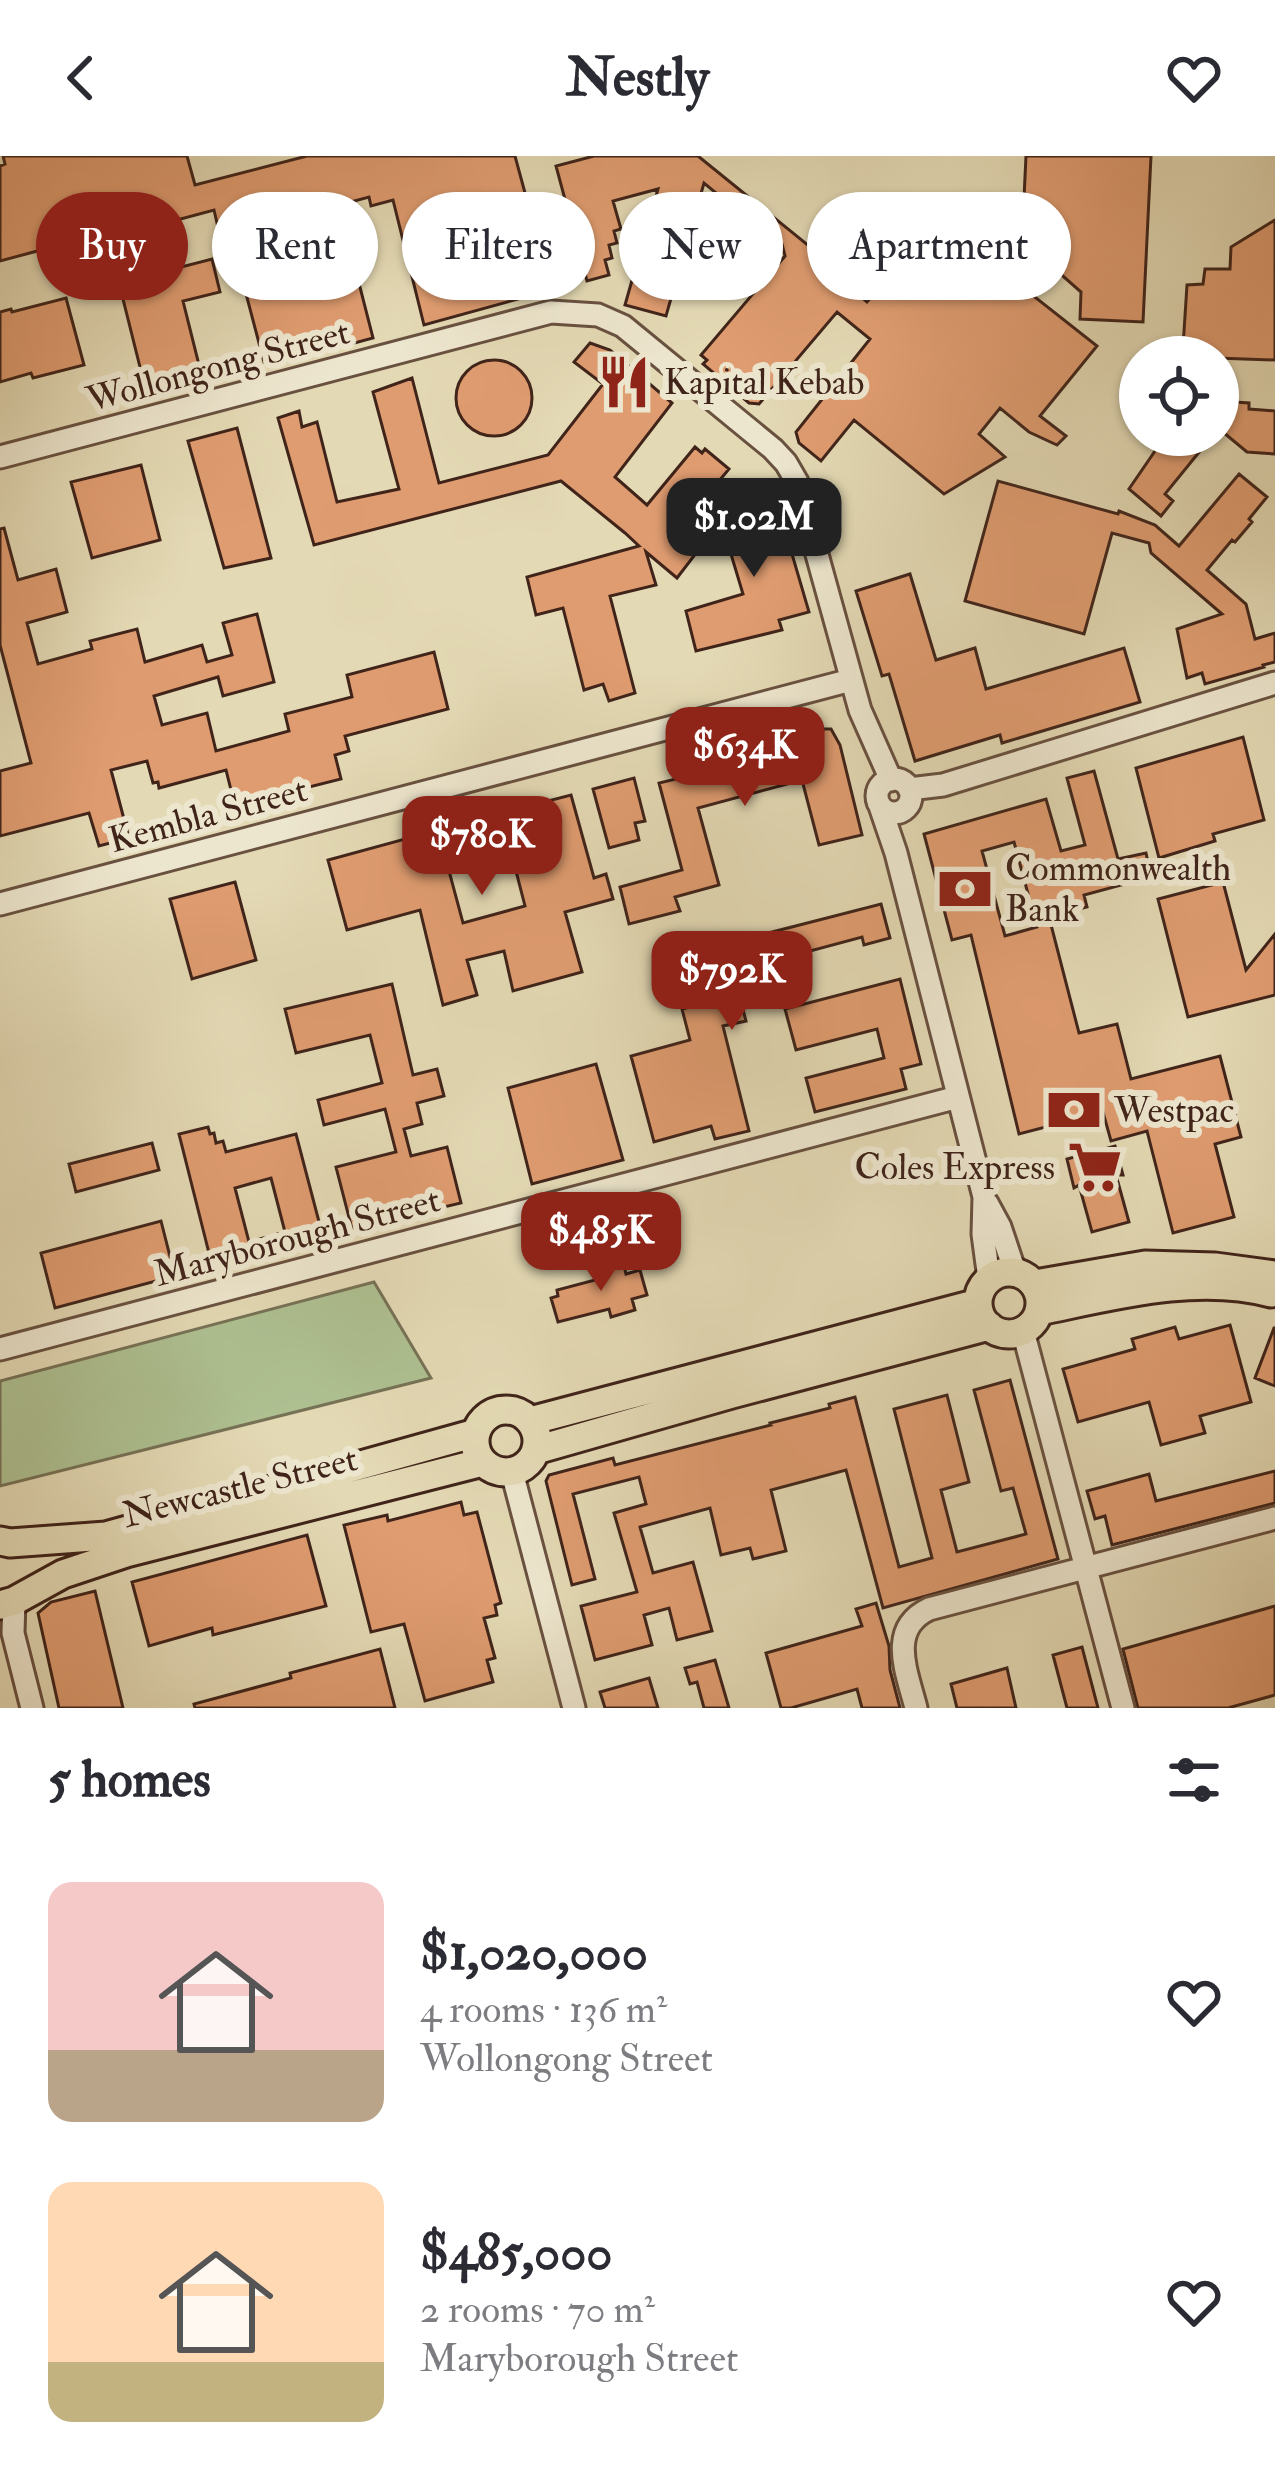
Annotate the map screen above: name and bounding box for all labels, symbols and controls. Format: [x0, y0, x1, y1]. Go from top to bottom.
text: Nestly [566, 44, 709, 112]
icon: back [48, 45, 114, 111]
icon: heart [1161, 45, 1227, 111]
chip: Buy [36, 192, 188, 300]
chip: Rent [212, 192, 378, 300]
chip: Filters [402, 192, 595, 300]
chip: New [619, 192, 783, 300]
chip: Apartment [807, 192, 1071, 300]
street label: Wollongong Street [81, 309, 354, 423]
map controls [1119, 336, 1239, 456]
button: locate [1119, 336, 1239, 456]
restaurant icon: Kapital Kebab [595, 353, 653, 411]
place label: Kapital Kebab [664, 360, 864, 405]
pin: $1.02M [656, 478, 852, 580]
text: $1.02M [693, 492, 815, 541]
pin: $634K [661, 707, 829, 809]
text: $634K [693, 721, 797, 770]
street label: Kembla Street [104, 767, 312, 863]
pin: $780K [398, 796, 566, 898]
text: $780K [429, 810, 535, 859]
place label: Commonwealth Bank [1005, 846, 1231, 932]
bank icon: Commonwealth Bank [936, 860, 994, 918]
pin: $792K [648, 931, 816, 1033]
text: $792K [679, 945, 785, 994]
bank icon: Westpac [1045, 1081, 1103, 1139]
place label: Westpac [1113, 1088, 1234, 1133]
supermarket icon: Coles Express [1066, 1138, 1124, 1196]
place label: Coles Express [854, 1145, 1055, 1190]
street label: Maryborough Street [149, 1177, 445, 1297]
pin: $485K [517, 1192, 685, 1294]
text: $485K [548, 1206, 654, 1255]
street label: Newcastle Street [118, 1436, 362, 1538]
icon: filters [1161, 1747, 1227, 1813]
text: 5 homes [48, 1748, 211, 1812]
text: $1,020,000 [420, 1921, 648, 1985]
icon: home [144, 1930, 288, 2074]
icon: heart [1161, 1969, 1227, 2035]
text: 4 rooms · 136 m² [420, 1985, 667, 2034]
text: Wollongong Street [420, 2034, 713, 2083]
text: $485,000 [420, 2221, 612, 2285]
icon: home [144, 2230, 288, 2374]
icon: heart [1161, 2269, 1227, 2335]
text: 2 rooms · 70 m² [420, 2285, 655, 2334]
text: Maryborough Street [420, 2334, 738, 2383]

